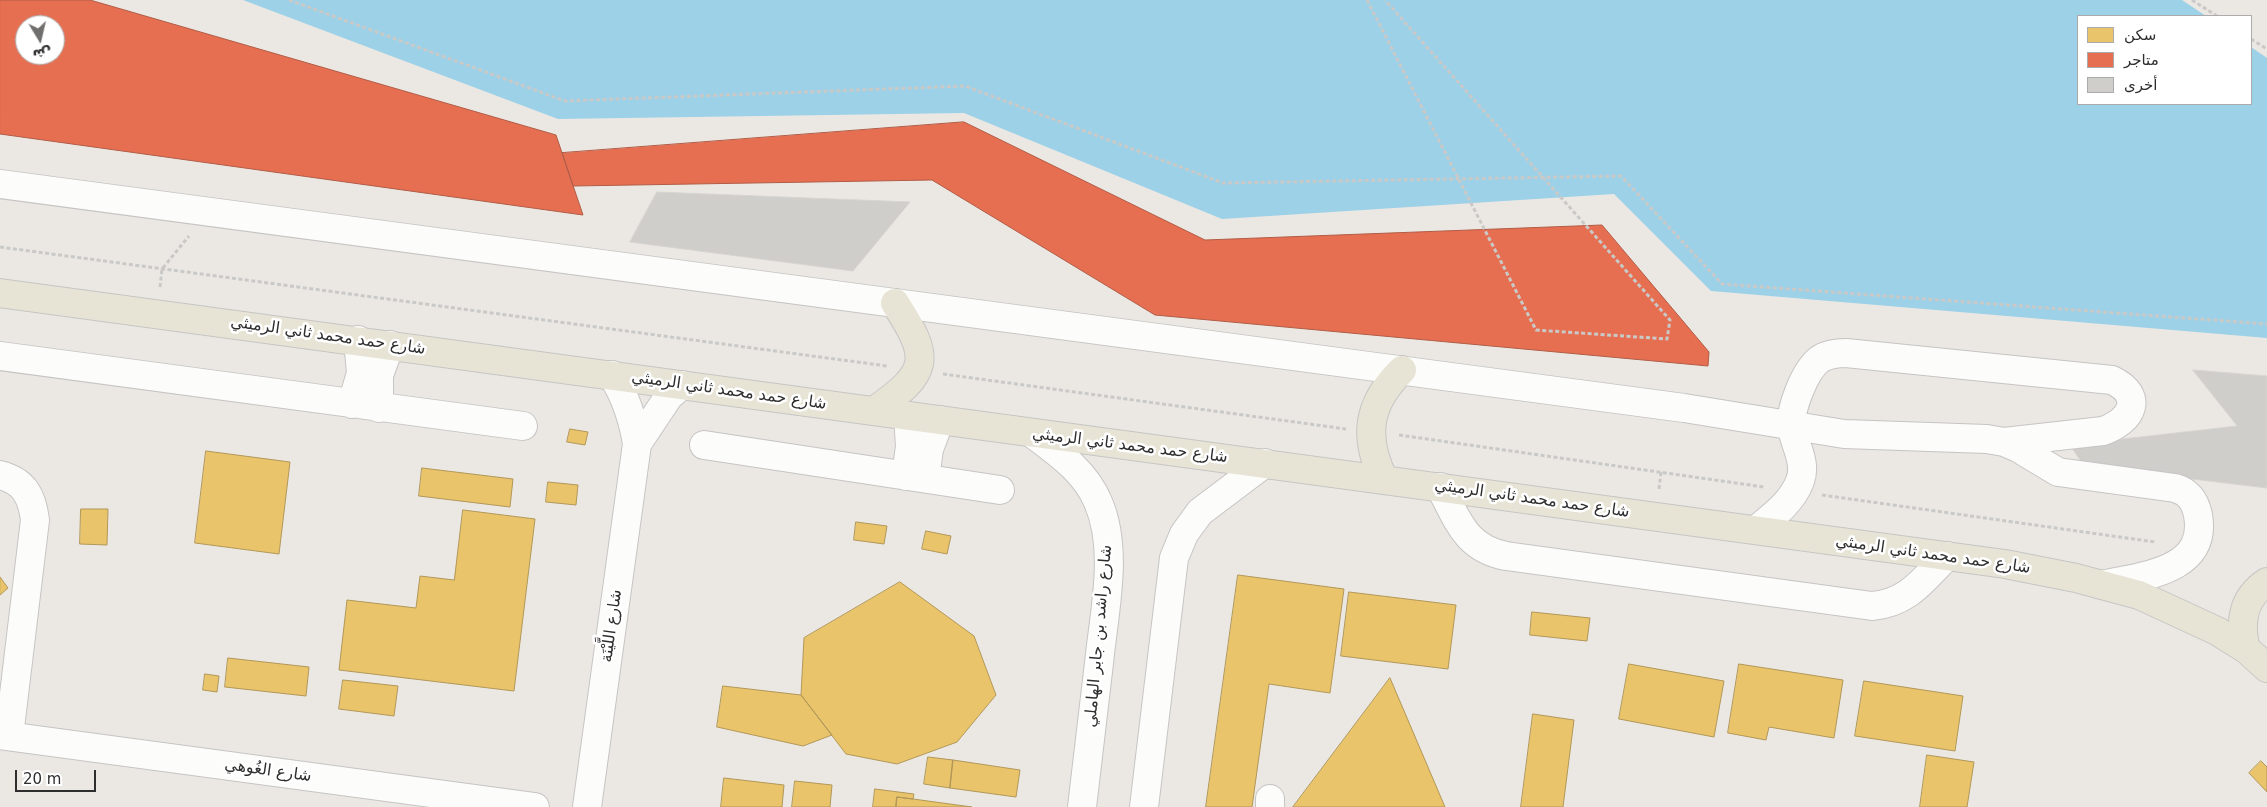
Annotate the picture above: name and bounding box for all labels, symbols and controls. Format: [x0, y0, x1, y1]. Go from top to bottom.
north arrow [15, 15, 65, 65]
legend [2077, 15, 2252, 105]
text: سكن [2124, 26, 2156, 44]
text: ش [31, 44, 53, 63]
text: متاجر [2124, 51, 2159, 69]
text: أخرى [2124, 76, 2157, 94]
street label: شارع حمد محمد ثاني الرميثي [229, 313, 427, 359]
street label: شارع حمد محمد ثاني الرميثي [630, 368, 828, 414]
street label: شارع حمد محمد ثاني الرميثي [1031, 424, 1229, 468]
street label: شارع حمد محمد ثاني الرميثي [1433, 476, 1631, 522]
street label: شارع حمد محمد ثاني الرميثي [1834, 532, 2032, 578]
street label: شارع راشد بن جابر الهاملي [1081, 544, 1117, 728]
street label: شارع اللَّيْنَة [597, 588, 627, 664]
street label: شارع الغُوهي [223, 755, 313, 787]
scale bar [18, 760, 99, 792]
text: 20 m [23, 770, 61, 788]

